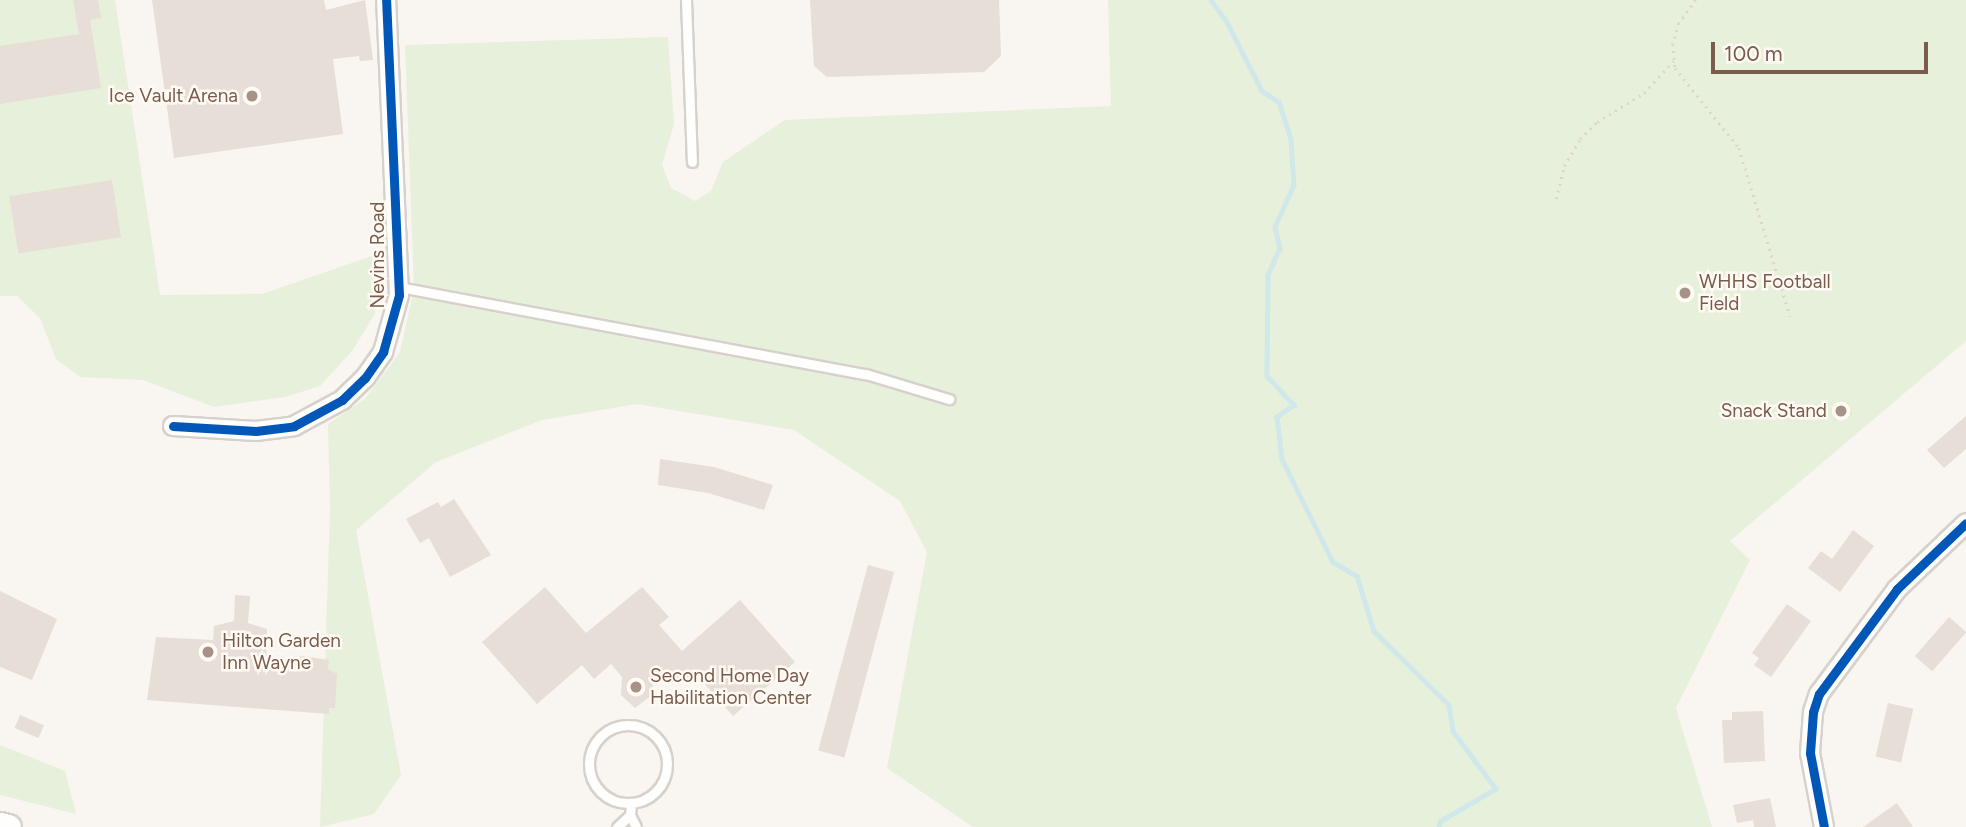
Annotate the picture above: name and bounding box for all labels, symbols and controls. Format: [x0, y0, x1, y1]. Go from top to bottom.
scale bar [1714, 28, 1931, 72]
text: 100 m [1724, 41, 1783, 66]
place label: Ice Vault Arena [109, 85, 238, 107]
marker: Ice Vault Arena [244, 88, 260, 104]
street label: Nevins Road [367, 201, 389, 309]
place label: WHHS Football Field [1699, 271, 1831, 315]
marker: WHHS Football Field [1677, 285, 1693, 301]
place label: Snack Stand [1721, 400, 1827, 422]
marker: Snack Stand [1833, 403, 1849, 419]
place label: Hilton Garden Inn Wayne [222, 630, 341, 674]
marker: Hilton Garden Inn Wayne [200, 644, 216, 660]
place label: Second Home Day Habilitation Center [650, 665, 811, 709]
marker: Second Home Day Habilitation Center [628, 679, 644, 695]

